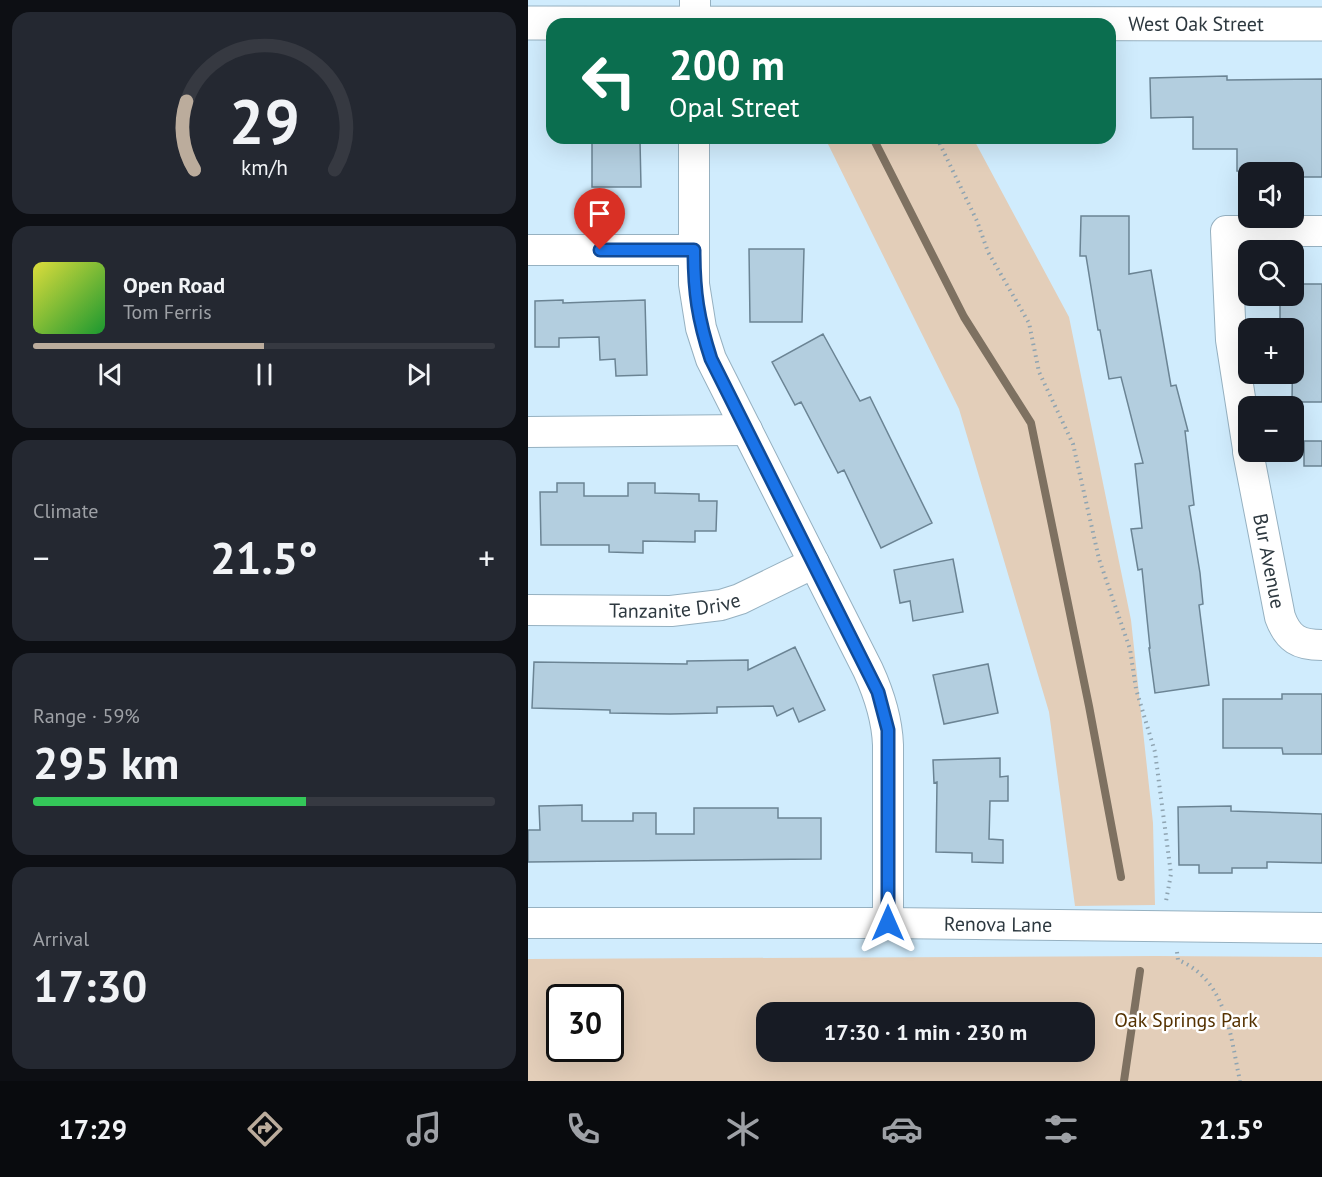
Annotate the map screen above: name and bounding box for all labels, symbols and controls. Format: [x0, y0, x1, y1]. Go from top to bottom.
street label: West Oak Street [1128, 11, 1264, 37]
text: 200 m [669, 37, 785, 92]
icon: left [570, 42, 648, 120]
text: 29 [229, 80, 299, 161]
text: Opal Street [669, 90, 800, 124]
text: km/h [240, 153, 287, 181]
map controls [1238, 162, 1304, 462]
button: sound [1238, 162, 1304, 228]
pin [574, 188, 625, 250]
icon: arrive [583, 197, 616, 230]
button: search [1238, 240, 1304, 306]
text: Open Road [123, 271, 225, 299]
text: Tom Ferris [123, 299, 212, 325]
button: + [1238, 318, 1304, 384]
icon: previous [94, 358, 127, 391]
icon: pause [248, 358, 281, 391]
icon: next [402, 358, 435, 391]
button: − [1238, 396, 1304, 462]
text: Climate [33, 498, 99, 524]
street label: Bur Avenue [1247, 511, 1291, 611]
text: 21.5° [210, 528, 318, 586]
text: − [33, 536, 50, 579]
text: + [478, 536, 495, 579]
street label: Tanzanite Drive [609, 587, 744, 624]
text: Range · 59% [33, 703, 140, 729]
text: 295 km [33, 733, 179, 791]
position arrow [856, 891, 920, 955]
street label: Renova Lane [944, 911, 1052, 938]
text: Arrival [33, 926, 89, 952]
text: 17:30 [33, 956, 147, 1014]
speed limit sign: 30 [546, 984, 624, 1062]
park label: Oak Springs Park [1114, 1007, 1258, 1033]
text: 17:30 · 1 min · 230 m [824, 1018, 1027, 1046]
icon: directions [244, 1108, 286, 1150]
icon: music [403, 1108, 445, 1150]
icon: phone [562, 1108, 604, 1150]
icon: climate [722, 1108, 764, 1150]
icon: car [881, 1108, 923, 1150]
icon: filters [1040, 1108, 1082, 1150]
text: 17:29 [59, 1112, 127, 1146]
text: 21.5° [1199, 1112, 1263, 1146]

